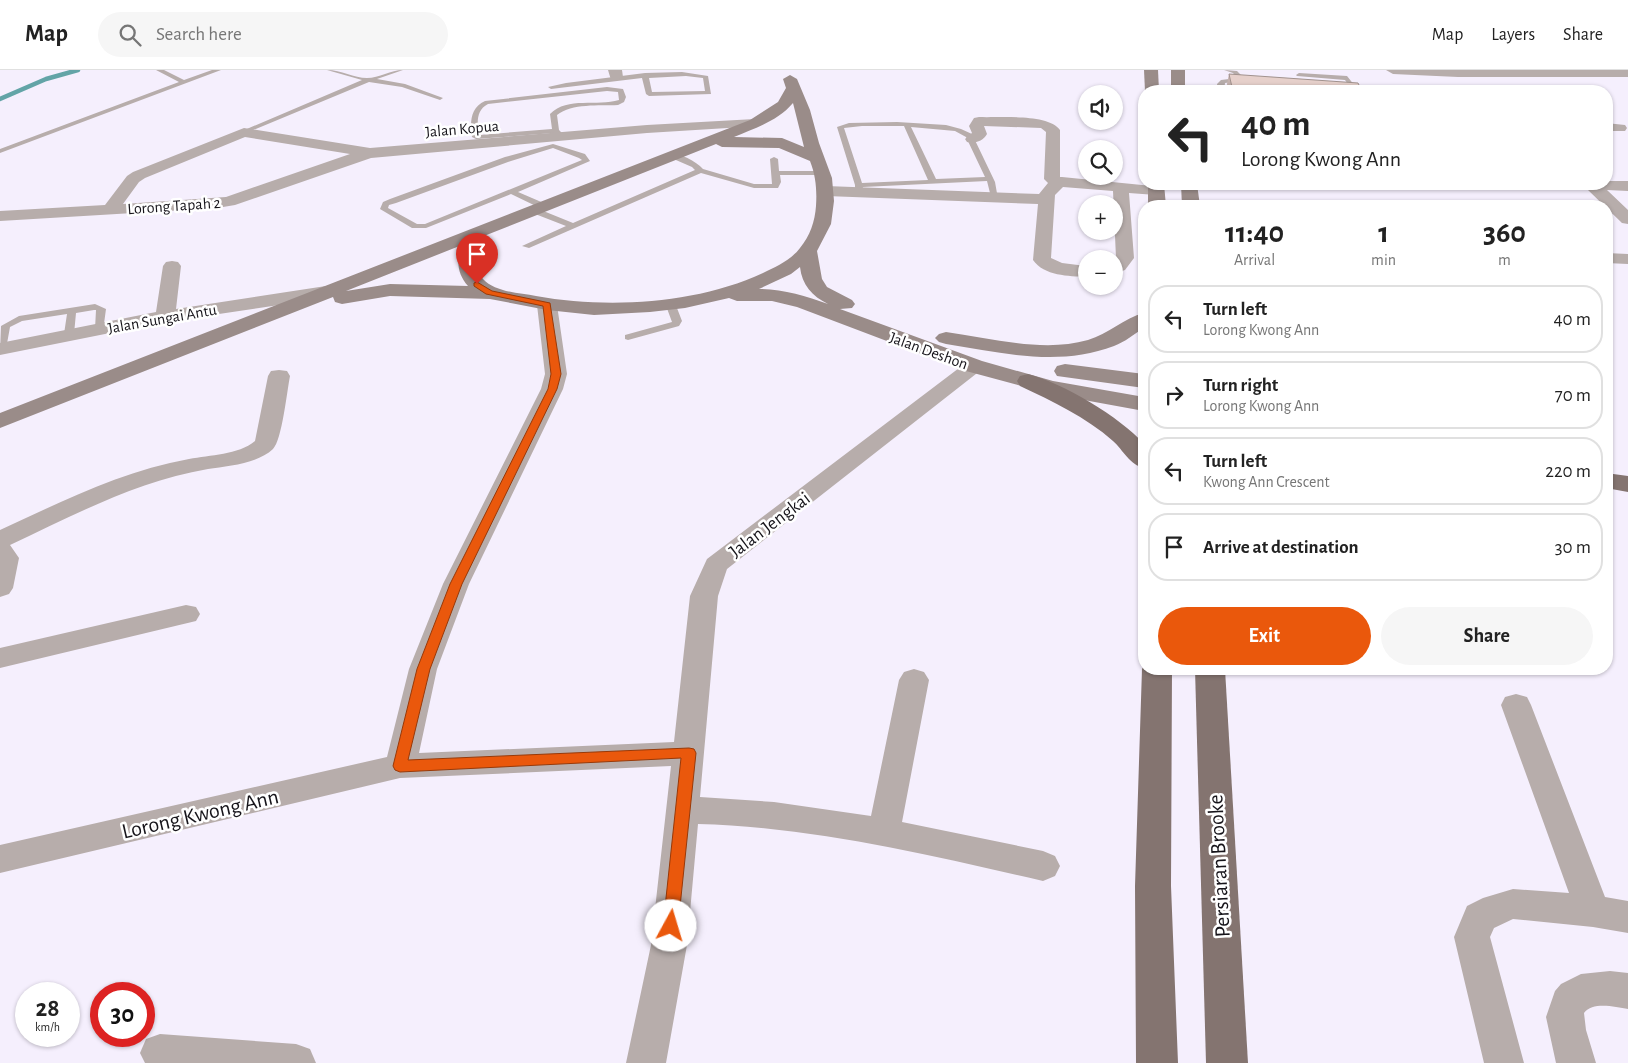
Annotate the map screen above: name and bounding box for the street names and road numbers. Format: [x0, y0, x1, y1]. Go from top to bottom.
street label: Jalan Kopua [424, 118, 500, 140]
street label: Lorong Tapah 2 [127, 195, 221, 217]
street label: Jalan Sungai Antu [107, 302, 218, 336]
street label: Jalan Deshon [887, 329, 970, 372]
street label: Jalan Jengkai [726, 489, 814, 562]
street label: Lorong Kwong Ann [120, 785, 281, 843]
street label: Persiaran Brooke [1204, 794, 1234, 938]

